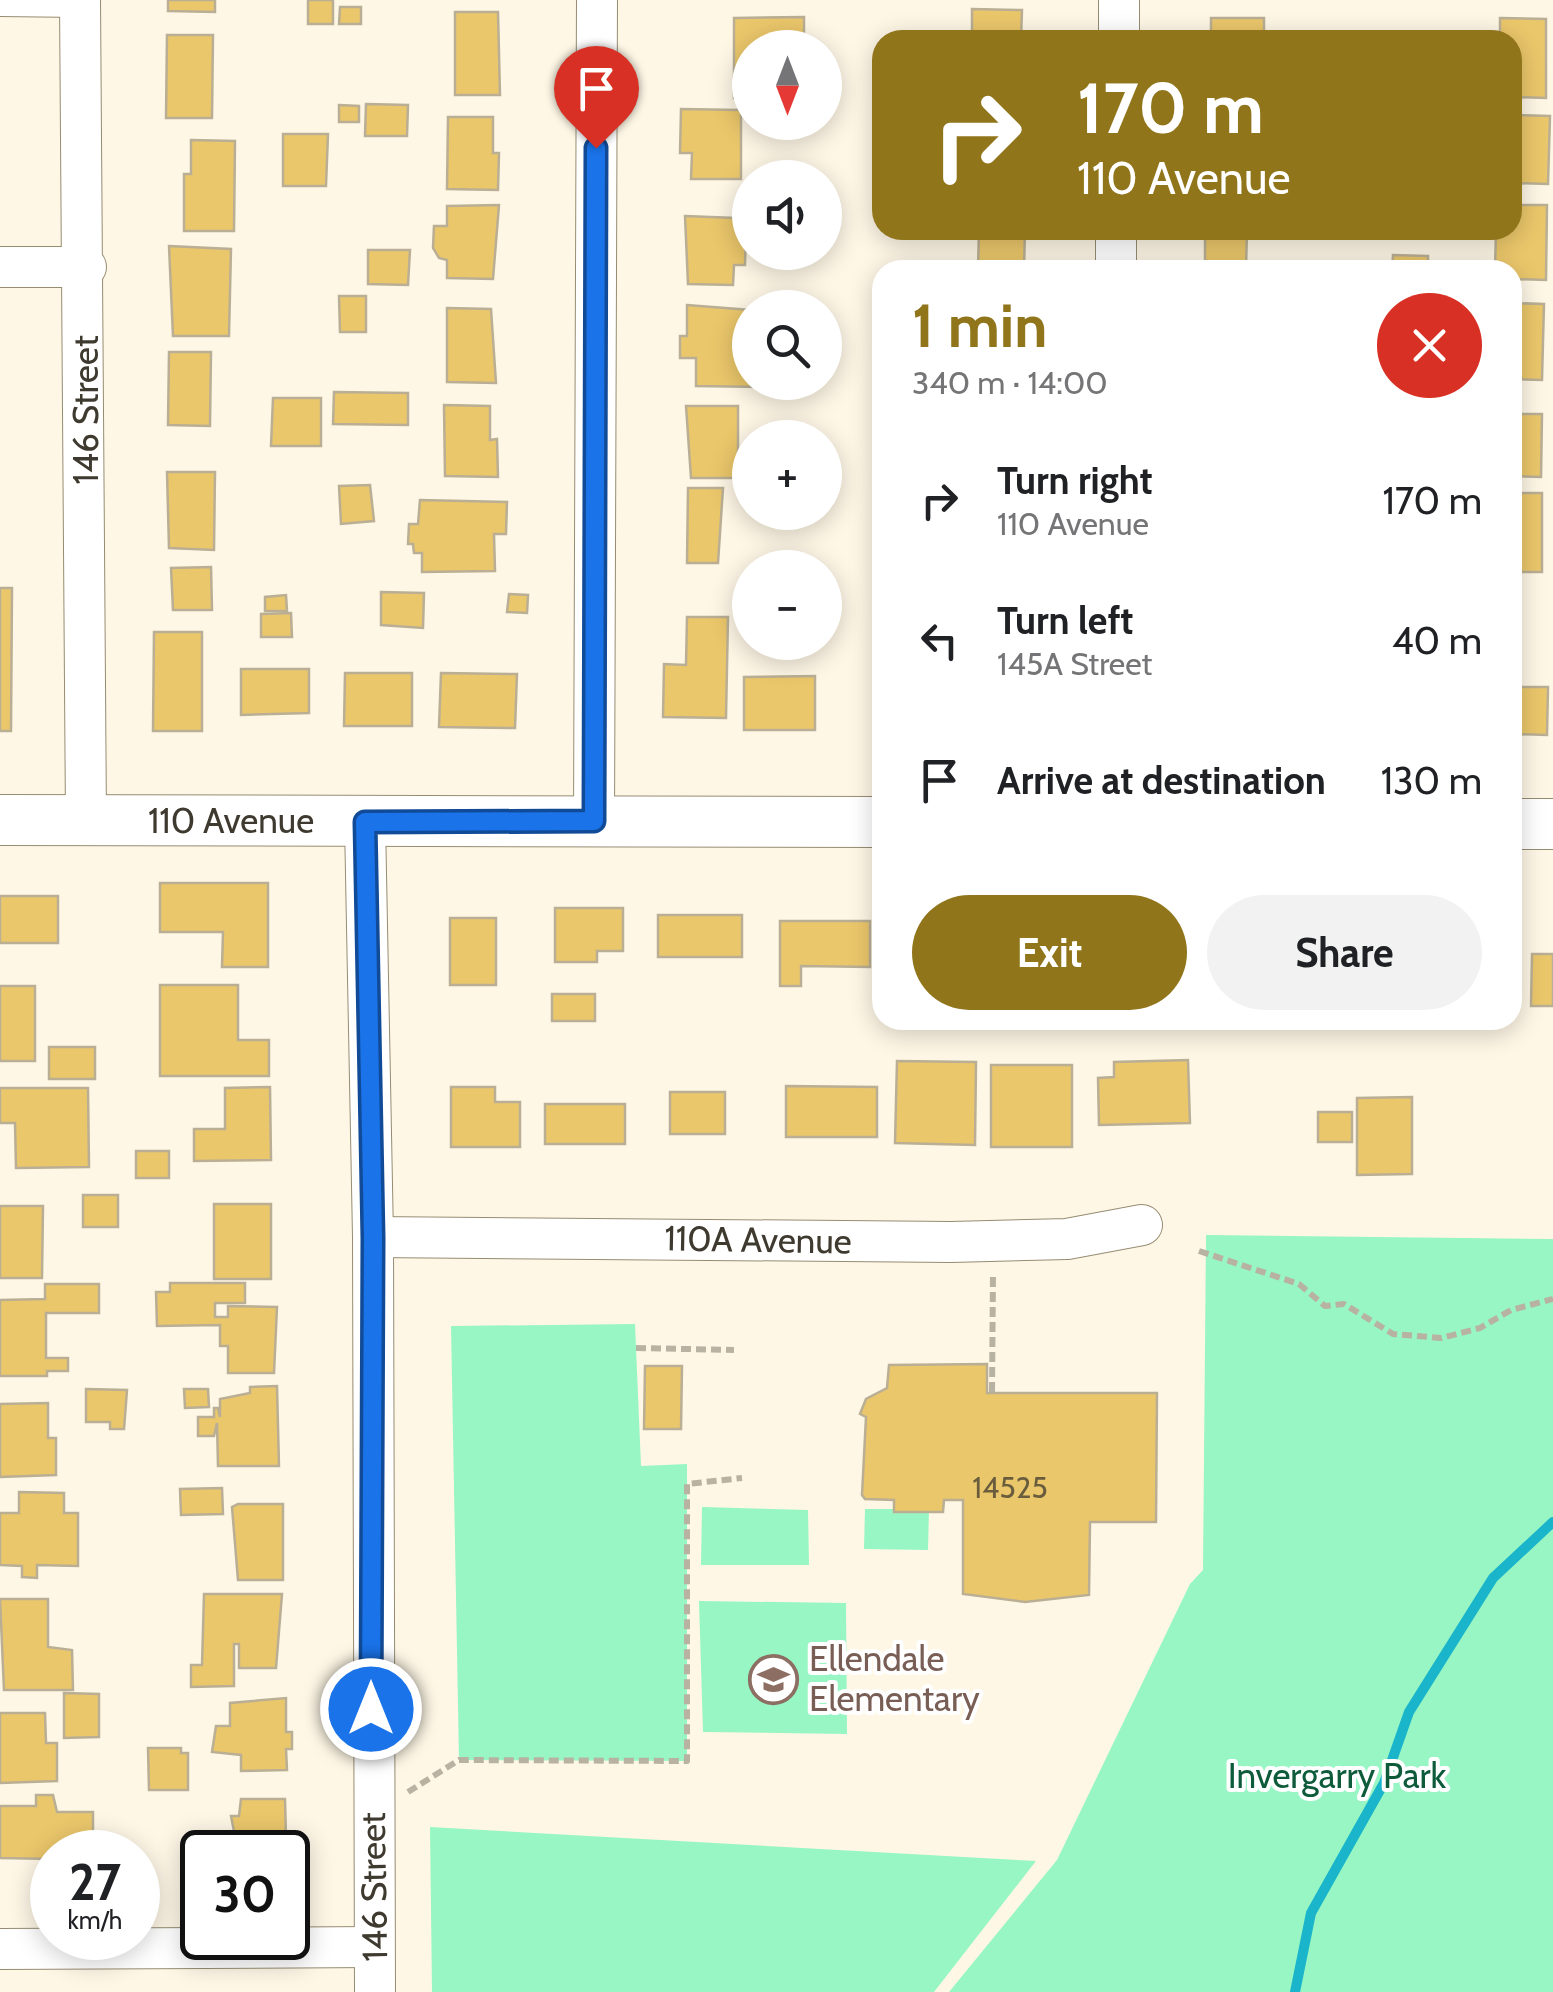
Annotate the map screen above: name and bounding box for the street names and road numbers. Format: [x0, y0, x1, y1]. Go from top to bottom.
street label: 146 Street [64, 335, 107, 485]
street label: 110 Avenue [148, 799, 314, 842]
street label: 110A Avenue [664, 1216, 852, 1263]
street label: 146 Street [351, 1812, 396, 1962]

